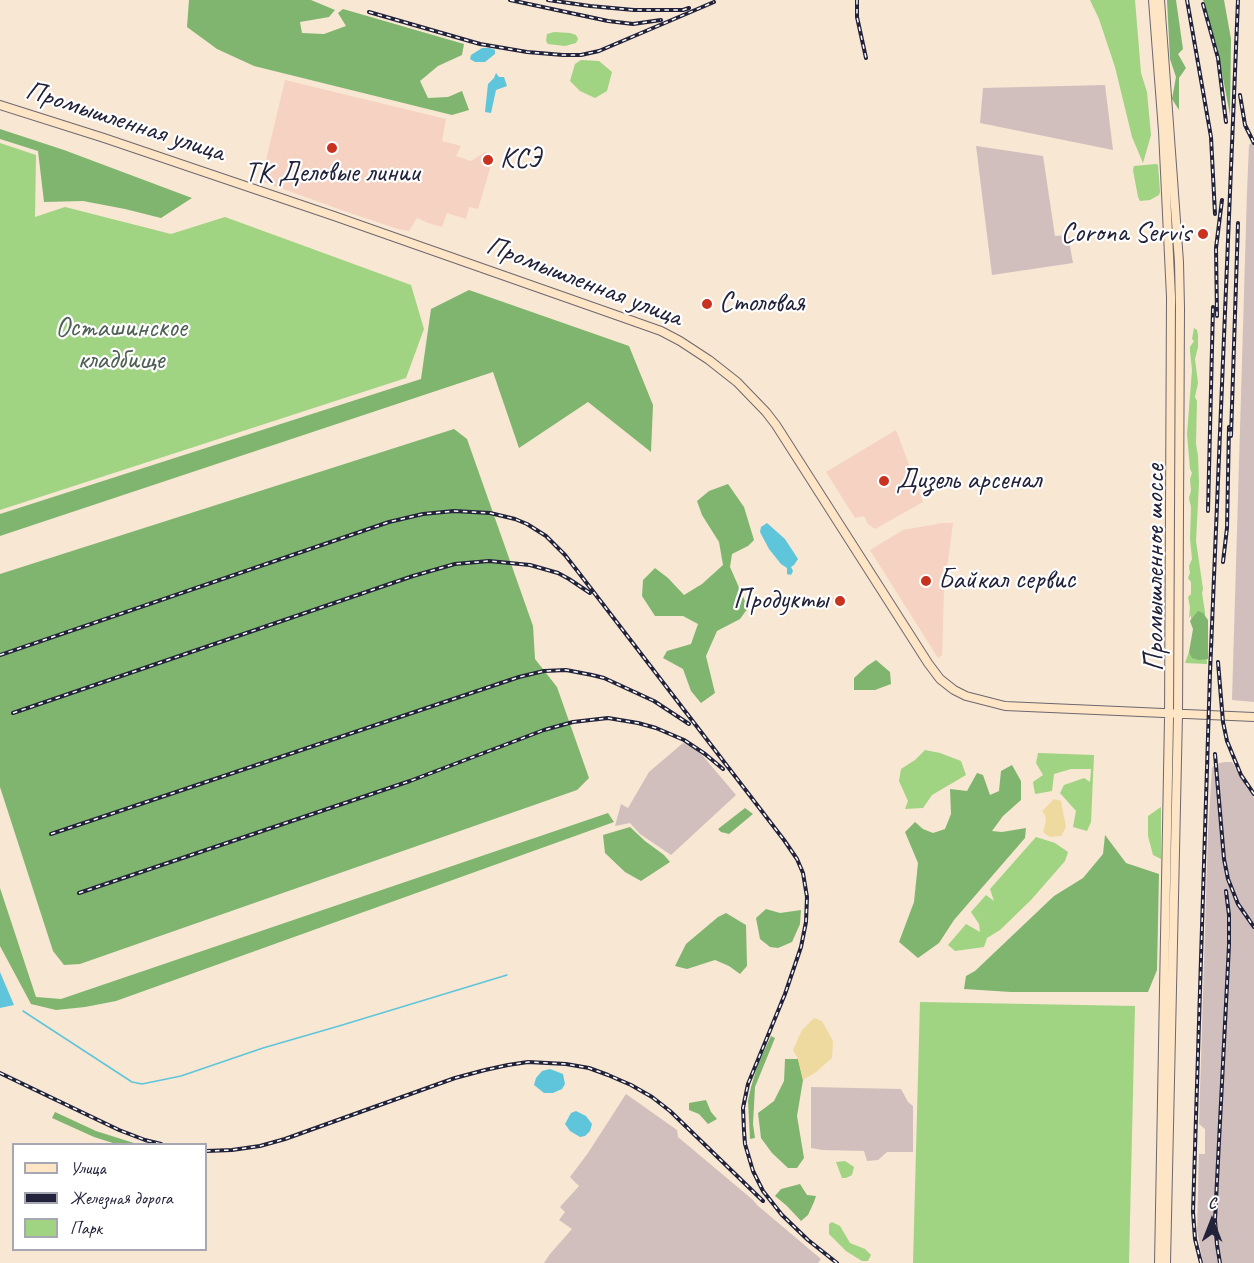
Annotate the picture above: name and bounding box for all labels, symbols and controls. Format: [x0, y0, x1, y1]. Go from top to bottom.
street label: Промышленная улица [21, 74, 229, 170]
marker: ТК Деловые линии [325, 141, 339, 155]
place label: КСЭ [500, 143, 541, 177]
marker: КСЭ [481, 153, 495, 167]
place label: ТК Деловые линии [245, 157, 419, 191]
place label: Corona Servis [1061, 217, 1191, 251]
marker: Corona Servis [1196, 227, 1210, 241]
street label: Промышленная улица [481, 229, 687, 335]
place label: Столовая [719, 287, 805, 321]
marker: Столовая [700, 297, 714, 311]
park label: Осташинское кладбище [55, 312, 187, 378]
place label: Дизель арсенал [896, 464, 1041, 498]
street label: Промышленное шоссе [1139, 464, 1173, 672]
marker: Дизель арсенал [877, 474, 891, 488]
place label: Байкал сервис [938, 564, 1075, 598]
marker: Байкал сервис [919, 574, 933, 588]
place label: Продукты [733, 584, 828, 618]
marker: Продукты [833, 594, 847, 608]
legend [12, 1143, 207, 1251]
text: Улица [70, 1157, 106, 1179]
text: Железная дорога [70, 1187, 173, 1209]
north arrow [1182, 1191, 1242, 1251]
text: С [1208, 1193, 1216, 1213]
text: Парк [70, 1217, 102, 1239]

